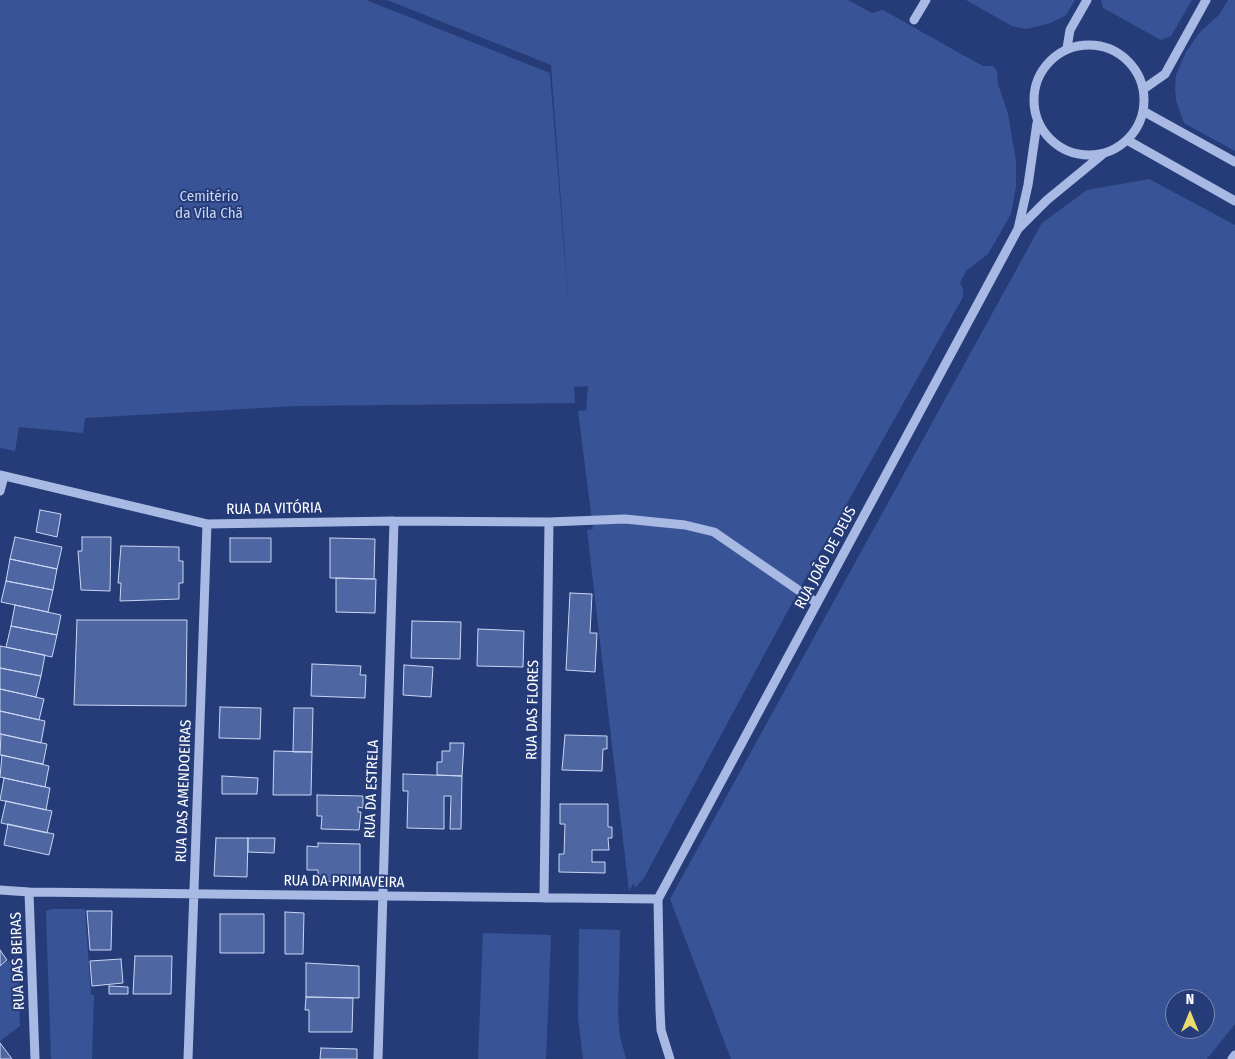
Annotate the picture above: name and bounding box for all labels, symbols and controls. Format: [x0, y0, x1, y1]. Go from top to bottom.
park label: Cemitério da Vila Chã [175, 188, 243, 223]
street label: RUA DA VITÓRIA [226, 499, 322, 519]
street label: RUA JOÃO DE DEUS [791, 504, 861, 612]
street label: RUA DAS FLORES [523, 660, 543, 760]
street label: RUA DAS AMENDOEIRAS [173, 719, 195, 863]
street label: RUA DA ESTRELA [361, 739, 383, 839]
street label: RUA DA PRIMAVEIRA [283, 872, 405, 892]
street label: RUA DAS BEIRAS [7, 912, 29, 1010]
north arrow [1165, 989, 1215, 1039]
text: N [1186, 991, 1194, 1008]

